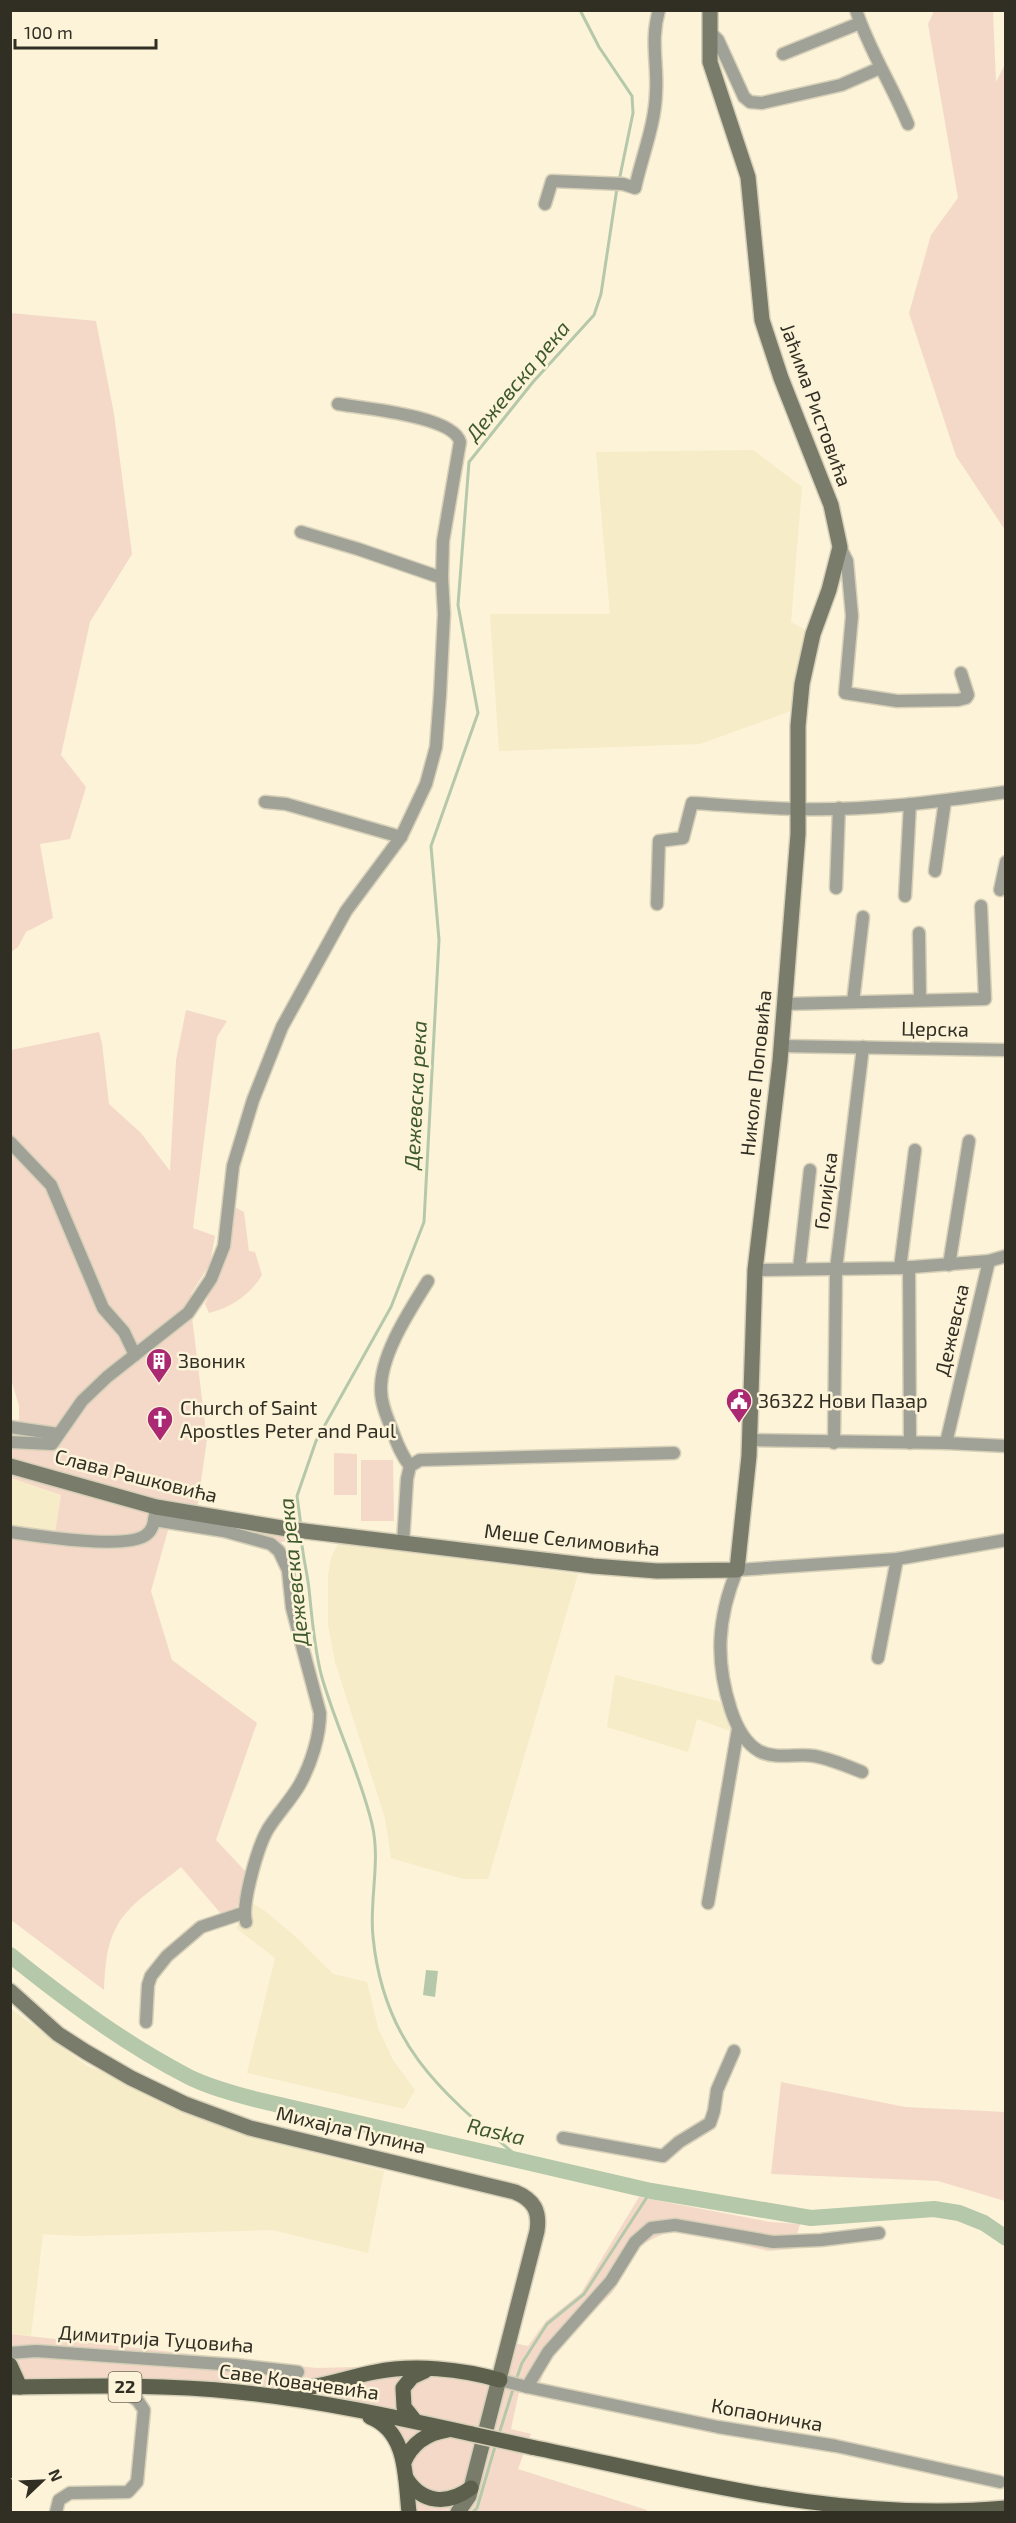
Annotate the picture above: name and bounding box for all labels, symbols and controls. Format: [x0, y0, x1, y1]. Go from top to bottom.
scale bar [15, 12, 156, 50]
text: 100 m [24, 21, 73, 43]
water label: Дежевска река [459, 315, 574, 446]
street label: Јаћима Ристовића [776, 320, 858, 489]
street label: Николе Поповића [734, 989, 776, 1157]
street label: Церска [901, 1015, 969, 1041]
water label: Дежевска река [398, 1020, 431, 1171]
street label: Голијска [808, 1151, 842, 1231]
street label: Дежевска [929, 1281, 973, 1378]
building icon: Звоник [144, 1346, 174, 1384]
place label: Звоник [178, 1348, 246, 1372]
public building icon: 36322 Нови Пазар [724, 1386, 754, 1424]
place label: 36322 Нови Пазар [758, 1388, 928, 1412]
place label: Church of Saint Apostles Peter and Paul [180, 1395, 396, 1442]
church icon: Church of Saint Apostles Peter and Paul [145, 1404, 175, 1442]
street label: Слава Рашковића [52, 1443, 220, 1507]
water label: Дежевска река [272, 1497, 313, 1649]
street label: Меше Селимовића [483, 1518, 661, 1560]
street label: Михајла Пупина [274, 2100, 428, 2159]
water label: Raska [465, 2112, 528, 2149]
street label: Димитрија Туцовића [58, 2319, 255, 2358]
street label: Саве Ковачевића [218, 2358, 381, 2404]
road number: 22 [108, 2372, 142, 2402]
street label: Копаоничка [709, 2392, 825, 2436]
north arrow [12, 2451, 72, 2511]
text: N [45, 2466, 67, 2484]

